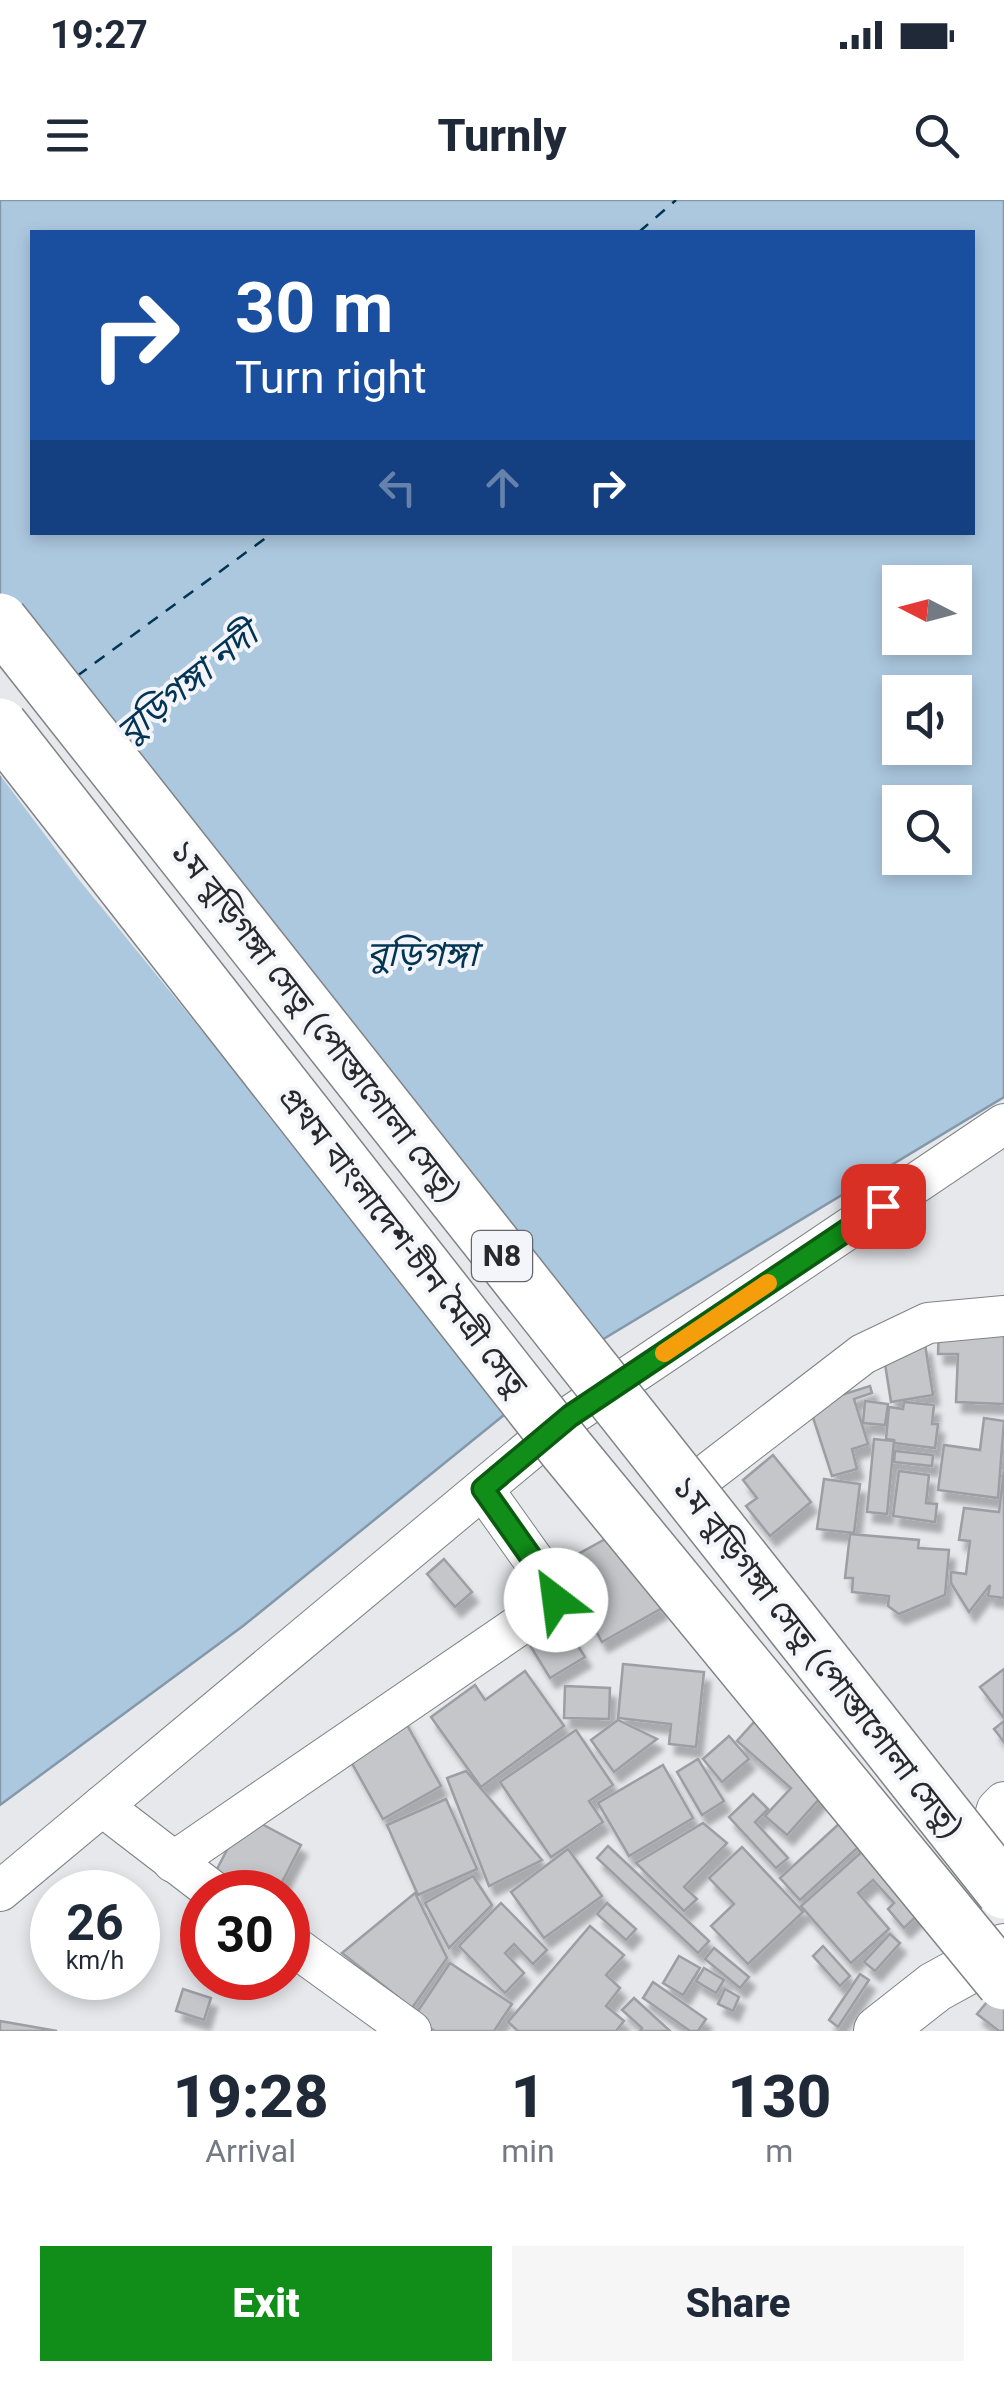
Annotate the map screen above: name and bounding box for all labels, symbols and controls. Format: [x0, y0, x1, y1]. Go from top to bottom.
text: 19:27 [50, 13, 148, 57]
icon: menu [40, 108, 95, 163]
icon: search [909, 108, 964, 163]
text: Turnly [437, 109, 567, 162]
text: 30 m [235, 267, 393, 349]
icon: right [70, 270, 200, 400]
text: Turn right [235, 351, 427, 404]
icon: left [370, 460, 425, 515]
icon: ahead [475, 460, 530, 515]
icon: right [580, 460, 635, 515]
north arrow [882, 565, 972, 655]
map controls [882, 565, 972, 875]
water label: বুড়িগঙ্গা নদী [109, 610, 271, 753]
button: sound [882, 675, 972, 765]
button: search [882, 785, 972, 875]
street label: ১ম বুড়িগঙ্গা সেতু (পোস্তাগোলা সেতু) [163, 832, 469, 1210]
water label: বুড়িগঙ্গা [366, 934, 484, 975]
street label: প্রথম বাংলাদেশ-চীন মৈত্রী সেতু [270, 1079, 536, 1404]
pin [841, 1164, 926, 1249]
icon: arrive [856, 1179, 911, 1234]
road number: N8 [472, 1231, 532, 1281]
street label: ১ম বুড়িগঙ্গা সেতু (পোস্তাগোলা সেতু) [665, 1468, 971, 1846]
position arrow [504, 1548, 608, 1652]
speed limit sign: 30 [180, 1870, 310, 2000]
text: 26 [66, 1894, 124, 1952]
text: km/h [66, 1946, 124, 1975]
text: 19:28 [173, 2061, 329, 2132]
text: 1 [511, 2061, 545, 2132]
text: 130 [727, 2061, 831, 2132]
text: Arrival [205, 2132, 296, 2170]
text: min [501, 2132, 555, 2170]
text: m [765, 2132, 793, 2170]
button: Exit [40, 2246, 492, 2361]
button: Share [512, 2246, 964, 2361]

